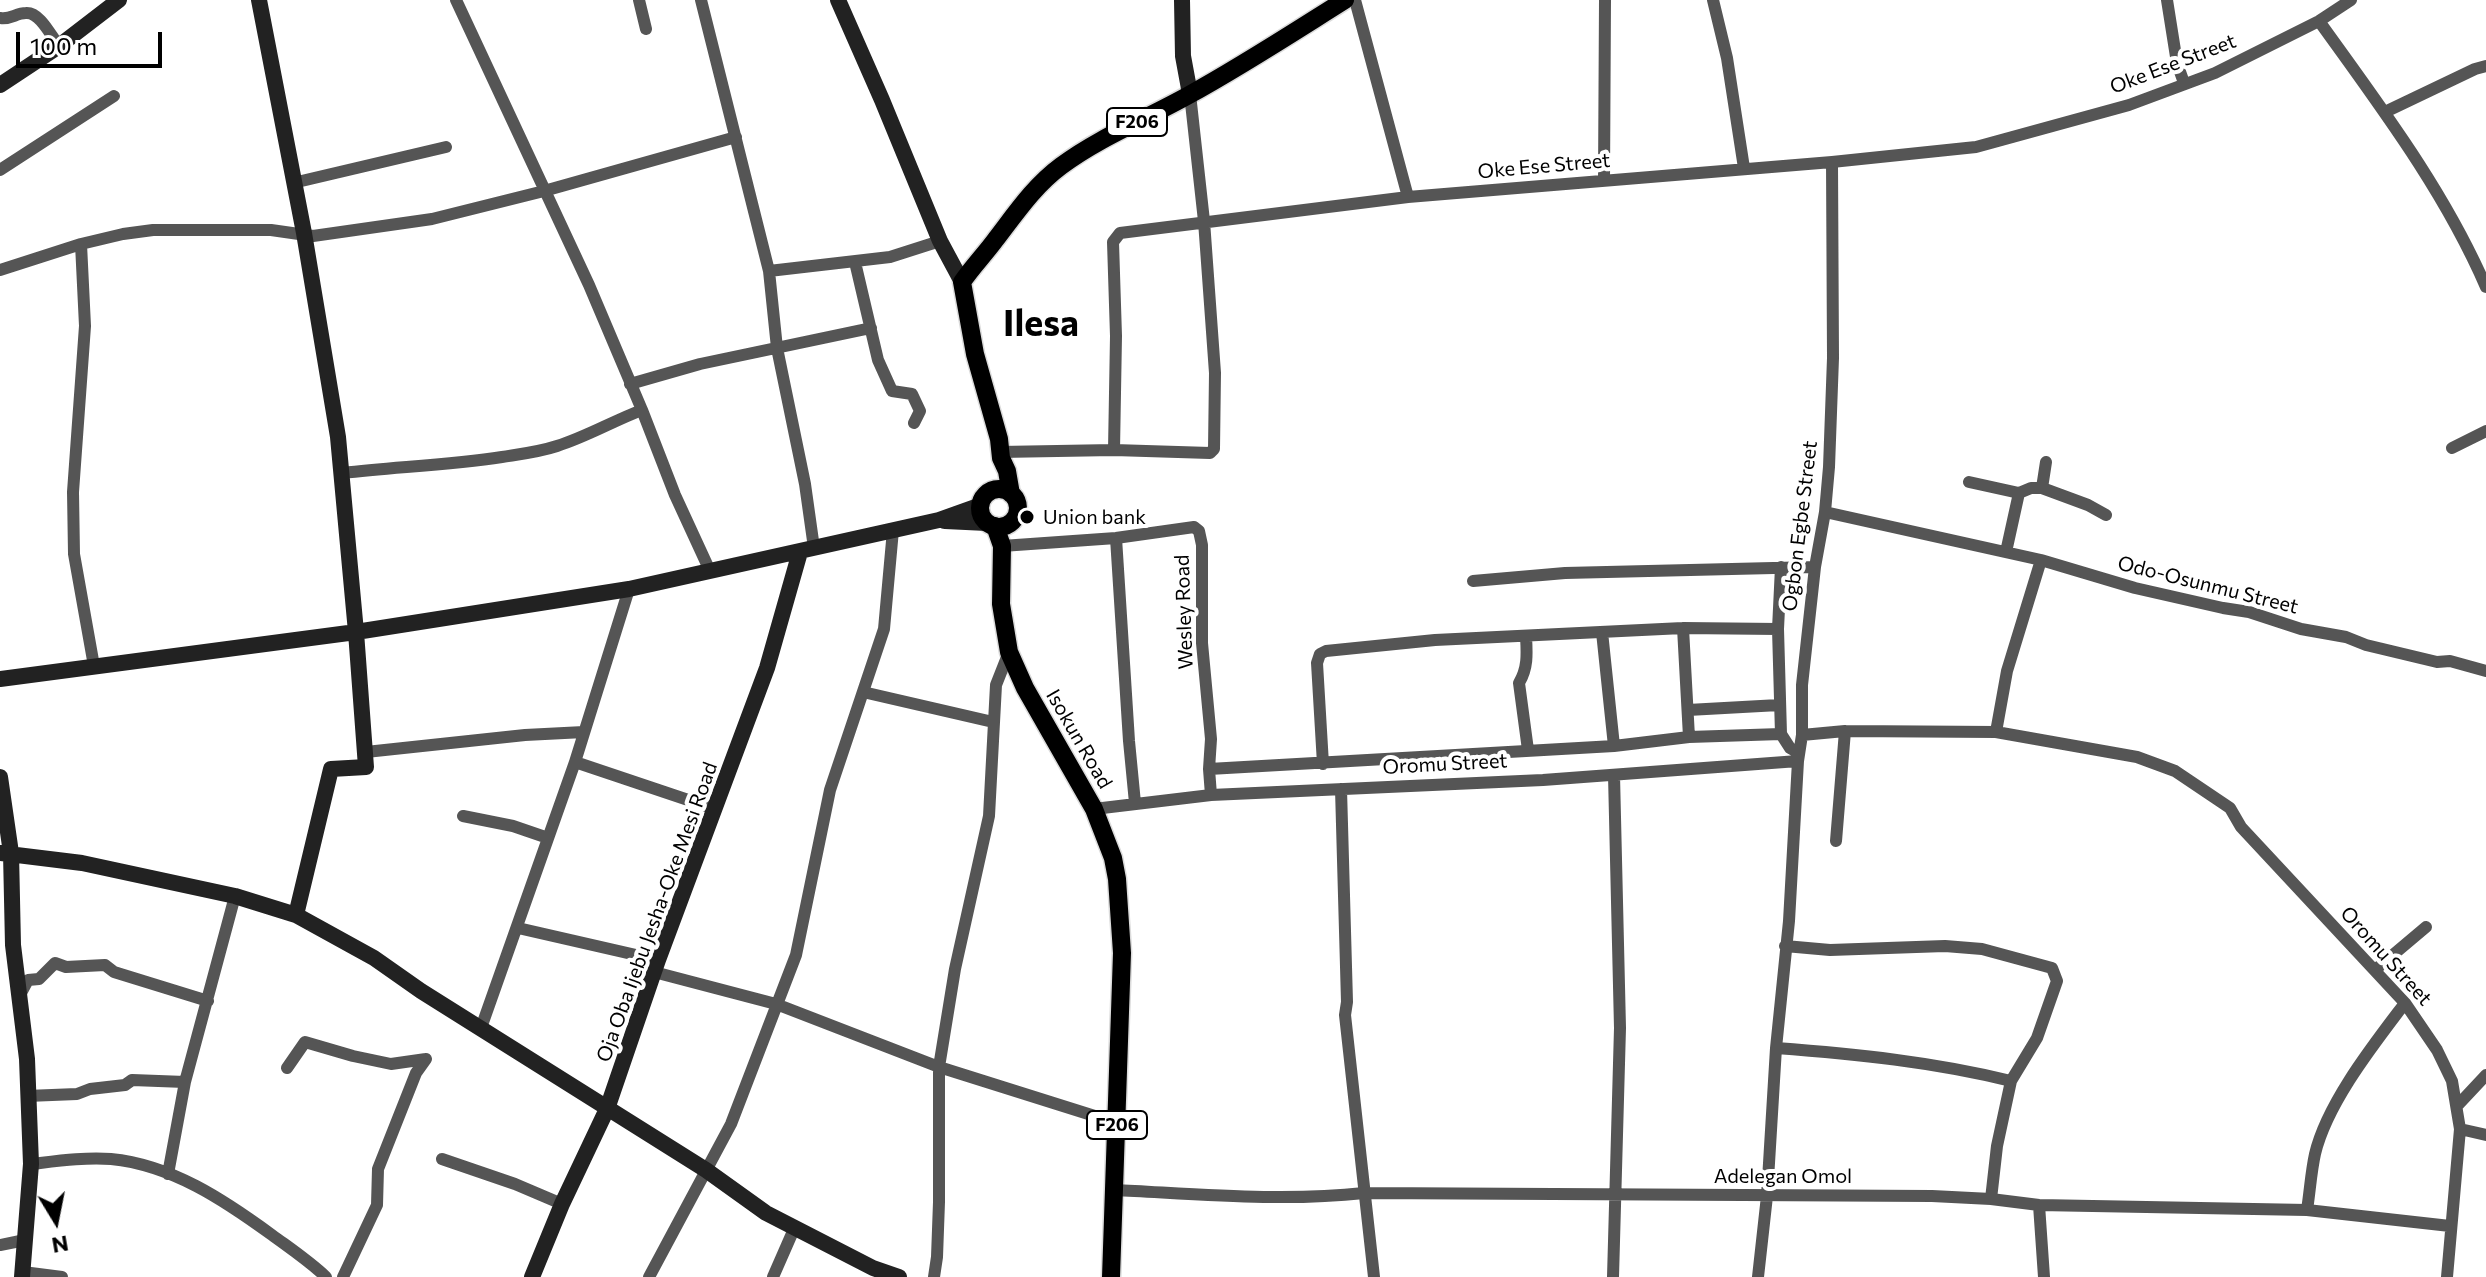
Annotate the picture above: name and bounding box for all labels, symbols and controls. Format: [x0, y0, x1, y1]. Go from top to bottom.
scale bar [20, 16, 166, 66]
street label: Oke Ese Street [2107, 29, 2239, 99]
text: 100 m [30, 31, 97, 60]
road number: F206 [1107, 108, 1167, 136]
street label: Oke Ese Street [1477, 148, 1611, 184]
district label: Ilesa [1003, 302, 1079, 346]
street label: Ogbon Egbe Street [1778, 439, 1822, 613]
place label: Union bank [1043, 505, 1146, 529]
marker: Union bank [1018, 508, 1036, 526]
street label: Odo-Osunmu Street [2115, 551, 2301, 619]
street label: Wesley Road [1170, 554, 1198, 670]
street label: Isokun Road [1041, 685, 1117, 793]
street label: Oromu Street [1382, 749, 1508, 779]
street label: Oja Oba Ijebu Jesha-Oke Mesi Road [591, 759, 723, 1065]
street label: Oromu Street [2335, 902, 2437, 1010]
road number: F206 [1087, 1111, 1147, 1139]
street label: Adelegan Omol [1714, 1164, 1852, 1188]
north arrow [16, 1181, 96, 1261]
text: N [50, 1230, 71, 1260]

